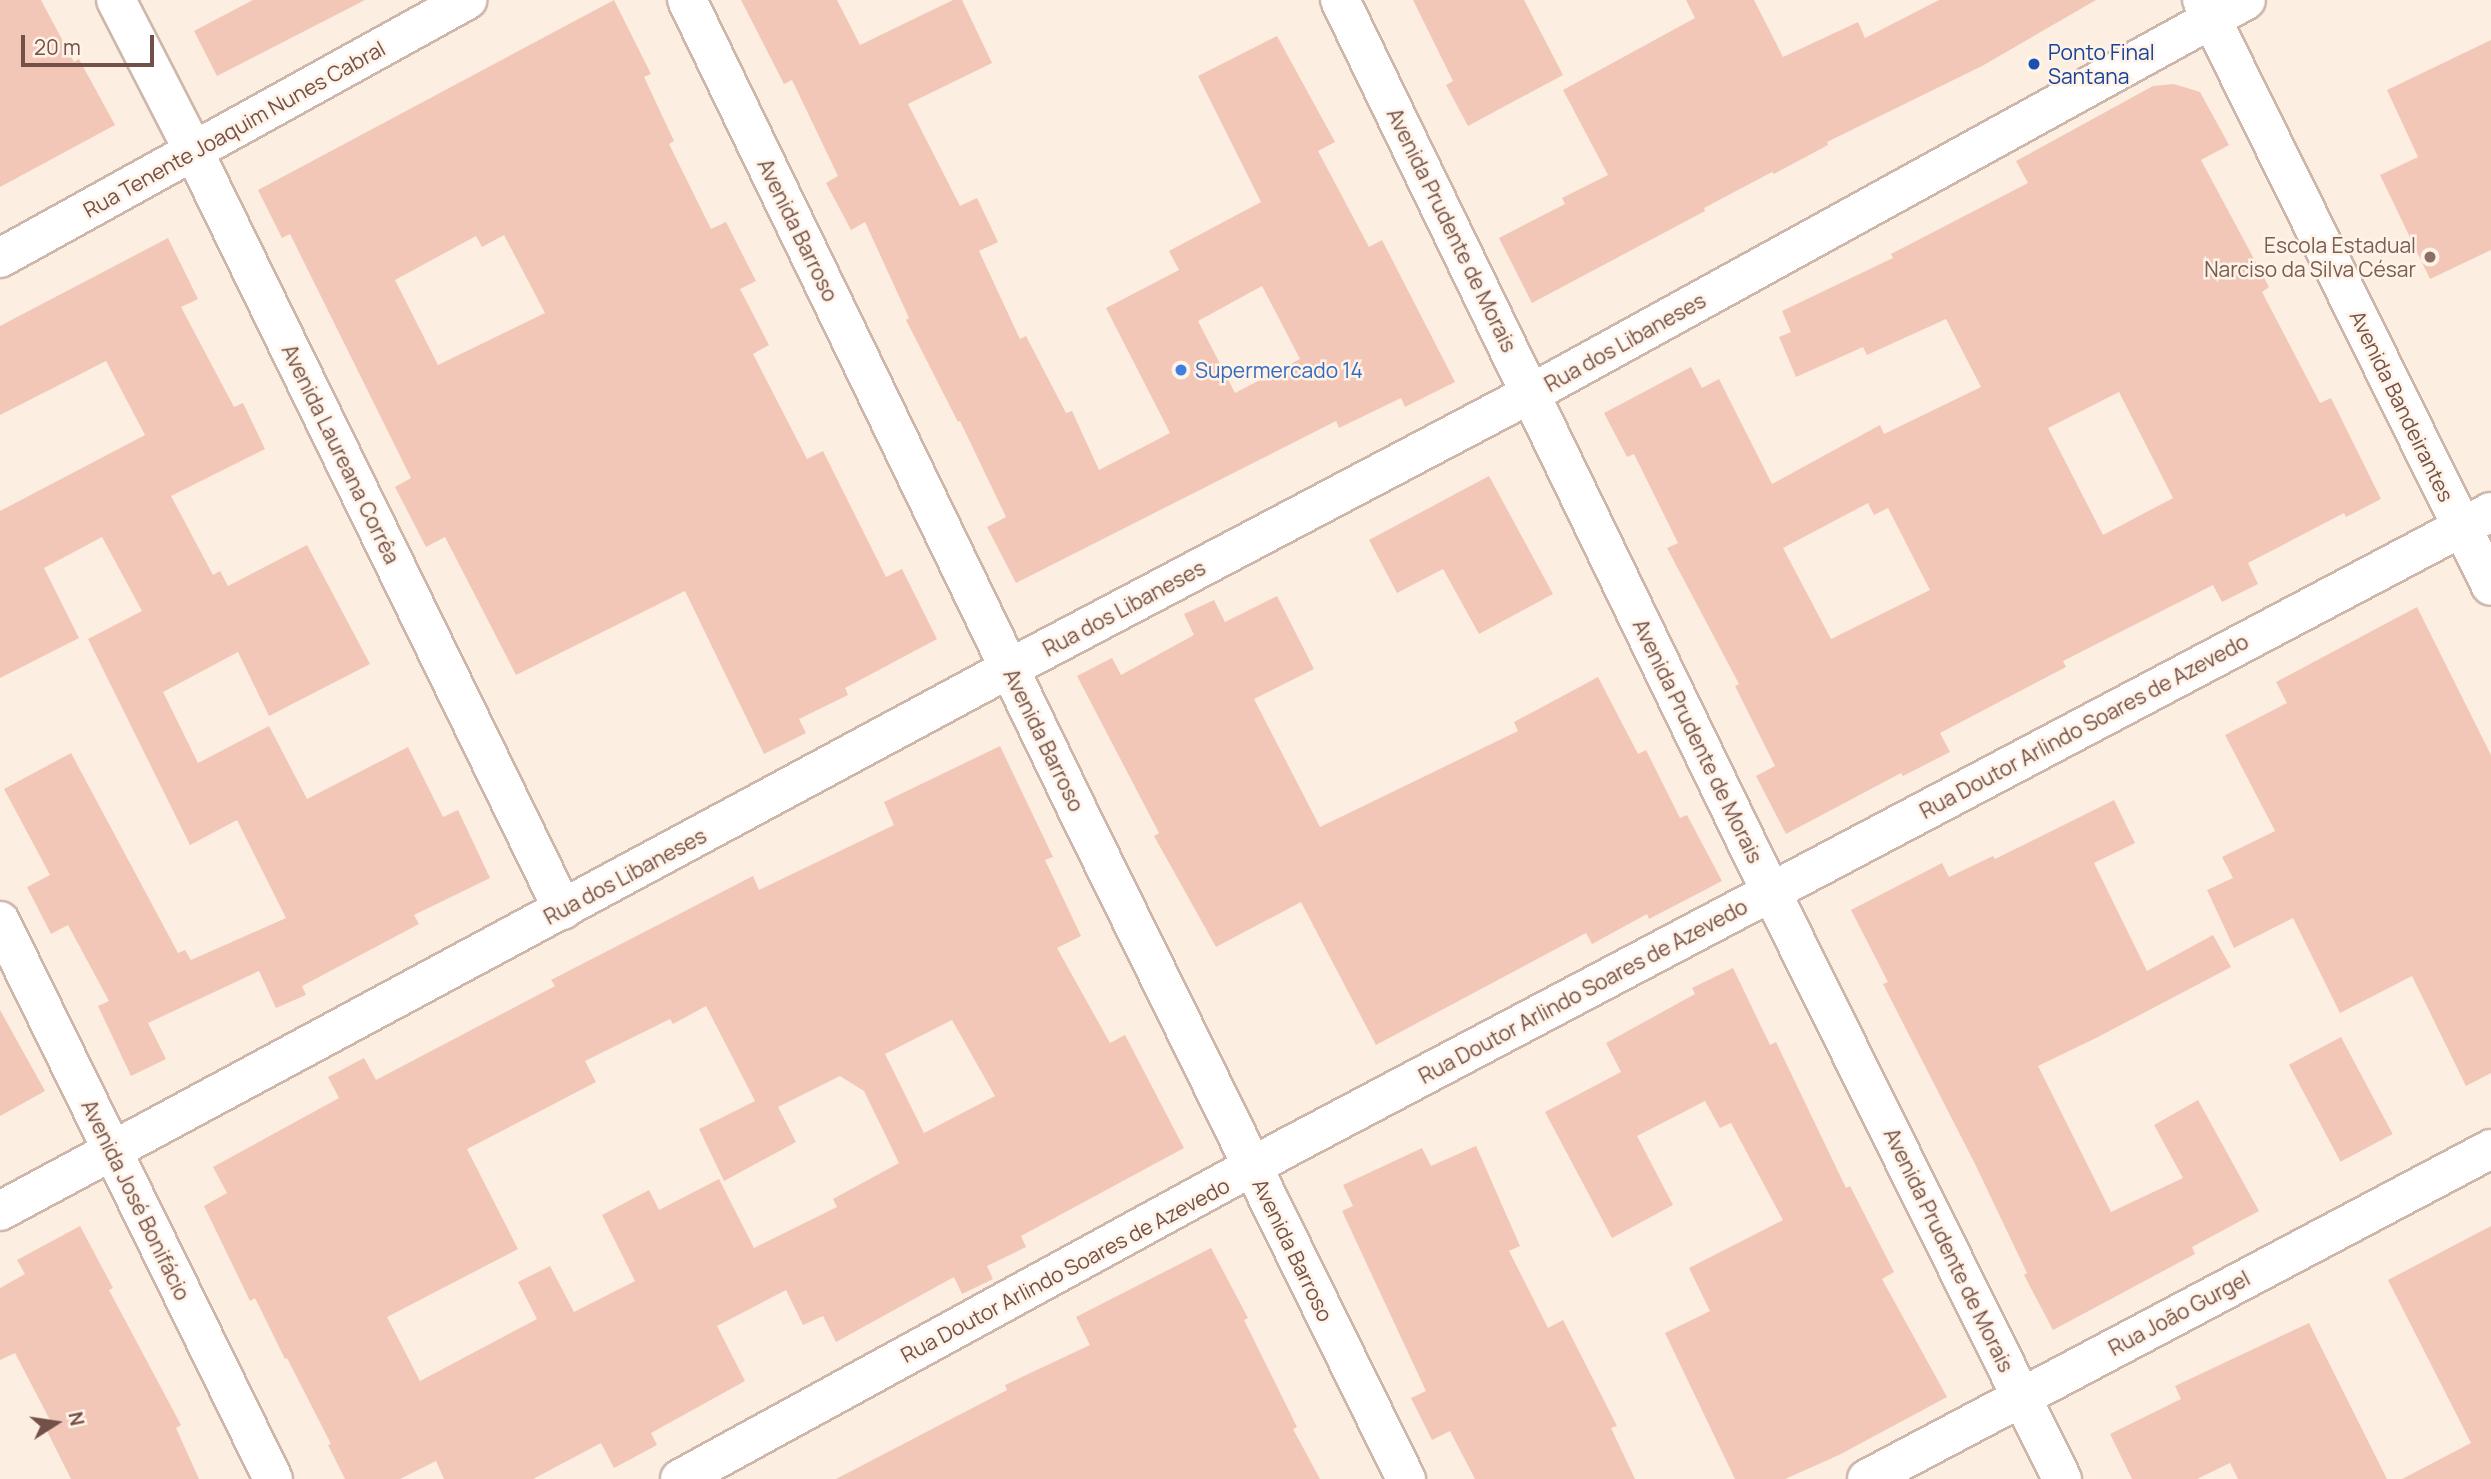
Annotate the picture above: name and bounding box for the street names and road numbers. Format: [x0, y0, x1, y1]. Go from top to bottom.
street label: Rua Tenente Joaquim Nunes Cabral [79, 35, 389, 223]
street label: Avenida Prudente de Morais [1382, 104, 1522, 356]
street label: Avenida Barroso [753, 155, 843, 305]
street label: Rua dos Libaneses [1540, 287, 1710, 397]
street label: Avenida Bandeirantes [2345, 306, 2459, 506]
street label: Avenida Laureana Corrêa [277, 340, 405, 568]
street label: Rua dos Libaneses [1038, 555, 1210, 661]
street label: Avenida Prudente de Morais [1628, 615, 1768, 867]
street label: Rua Doutor Arlindo Soares de Azevedo [1915, 628, 2253, 824]
street label: Avenida Barroso [999, 665, 1089, 815]
street label: Rua dos Libaneses [539, 823, 711, 929]
street label: Rua Doutor Arlindo Soares de Azevedo [1414, 893, 1752, 1089]
street label: Avenida José Bonifácio [76, 1096, 196, 1304]
street label: Avenida Prudente de Morais [1879, 1124, 2019, 1376]
street label: Rua Doutor Arlindo Soares de Azevedo [896, 1172, 1234, 1368]
street label: Avenida Barroso [1248, 1175, 1338, 1325]
street label: Rua João Gurgel [2104, 1265, 2254, 1361]

